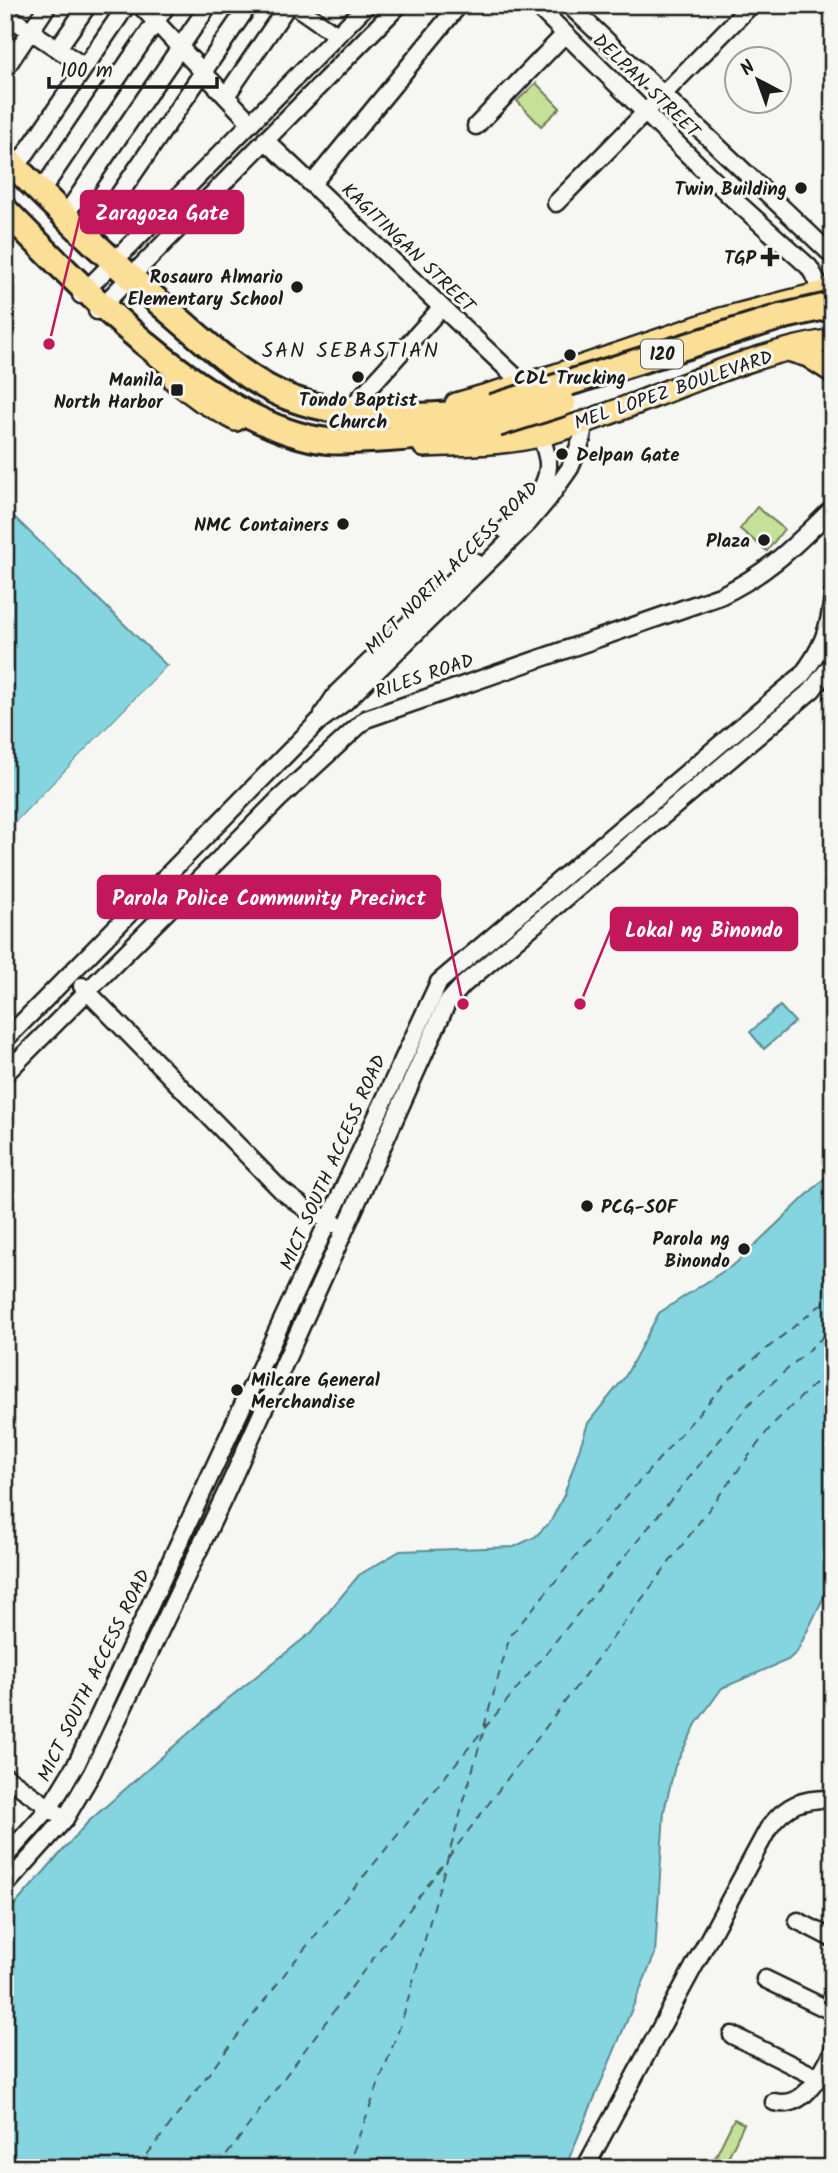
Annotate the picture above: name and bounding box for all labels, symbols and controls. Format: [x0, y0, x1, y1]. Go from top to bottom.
street label: DELPAN STREET [585, 27, 708, 147]
scale bar [49, 46, 217, 90]
north arrow [722, 46, 792, 116]
text: N [734, 53, 763, 84]
text: 100 m [60, 55, 113, 88]
place label: Twin Building [674, 175, 787, 205]
street label: KAGITINGAN STREET [334, 176, 483, 322]
marker: Twin Building [793, 180, 809, 196]
callout: Zaragoza Gate [81, 191, 243, 233]
text: Zaragoza Gate [95, 198, 229, 231]
place label: TGP [724, 244, 757, 274]
marker: TGP [762, 249, 778, 265]
place label: Rosauro Almario Elementary School [128, 263, 284, 315]
marker: Rosauro Almario Elementary School [289, 279, 305, 295]
district label: SAN SEBASTIAN [262, 335, 440, 368]
road number: 120 [641, 340, 683, 368]
street label: MEL LOPEZ BOULEVARD [570, 343, 777, 439]
marker: CDL Trucking [562, 347, 578, 363]
place label: CDL Trucking [514, 364, 626, 394]
place label: Manila North Harbor [54, 366, 164, 418]
marker: Tondo Baptist Church [350, 369, 366, 385]
marker: Manila North Harbor [169, 382, 185, 398]
place label: Tondo Baptist Church [299, 386, 418, 438]
place label: Delpan Gate [576, 441, 680, 471]
marker: Delpan Gate [554, 446, 570, 462]
street label: MICT NORTH ACCESS ROAD [358, 474, 546, 662]
place label: NMC Containers [194, 511, 329, 541]
marker: NMC Containers [335, 516, 351, 532]
place label: Plaza [706, 527, 750, 557]
marker: Plaza [756, 532, 772, 548]
street label: RILES ROAD [371, 646, 478, 708]
callout: Parola Police Community Precinct [98, 876, 440, 918]
text: Parola Police Community Precinct [112, 883, 426, 916]
callout: Lokal ng Binondo [611, 908, 797, 950]
text: Lokal ng Binondo [625, 915, 783, 948]
street label: MICT SOUTH ACCESS ROAD [273, 1050, 395, 1276]
place label: PCG-SOF [601, 1193, 679, 1223]
marker: PCG-SOF [579, 1198, 595, 1214]
place label: Parola ng Binondo [653, 1225, 730, 1277]
marker: Parola ng Binondo [736, 1241, 752, 1257]
place label: Milcare General Merchandise [251, 1366, 381, 1418]
marker: Milcare General Merchandise [229, 1382, 245, 1398]
street label: MICT SOUTH ACCESS ROAD [30, 1564, 159, 1787]

